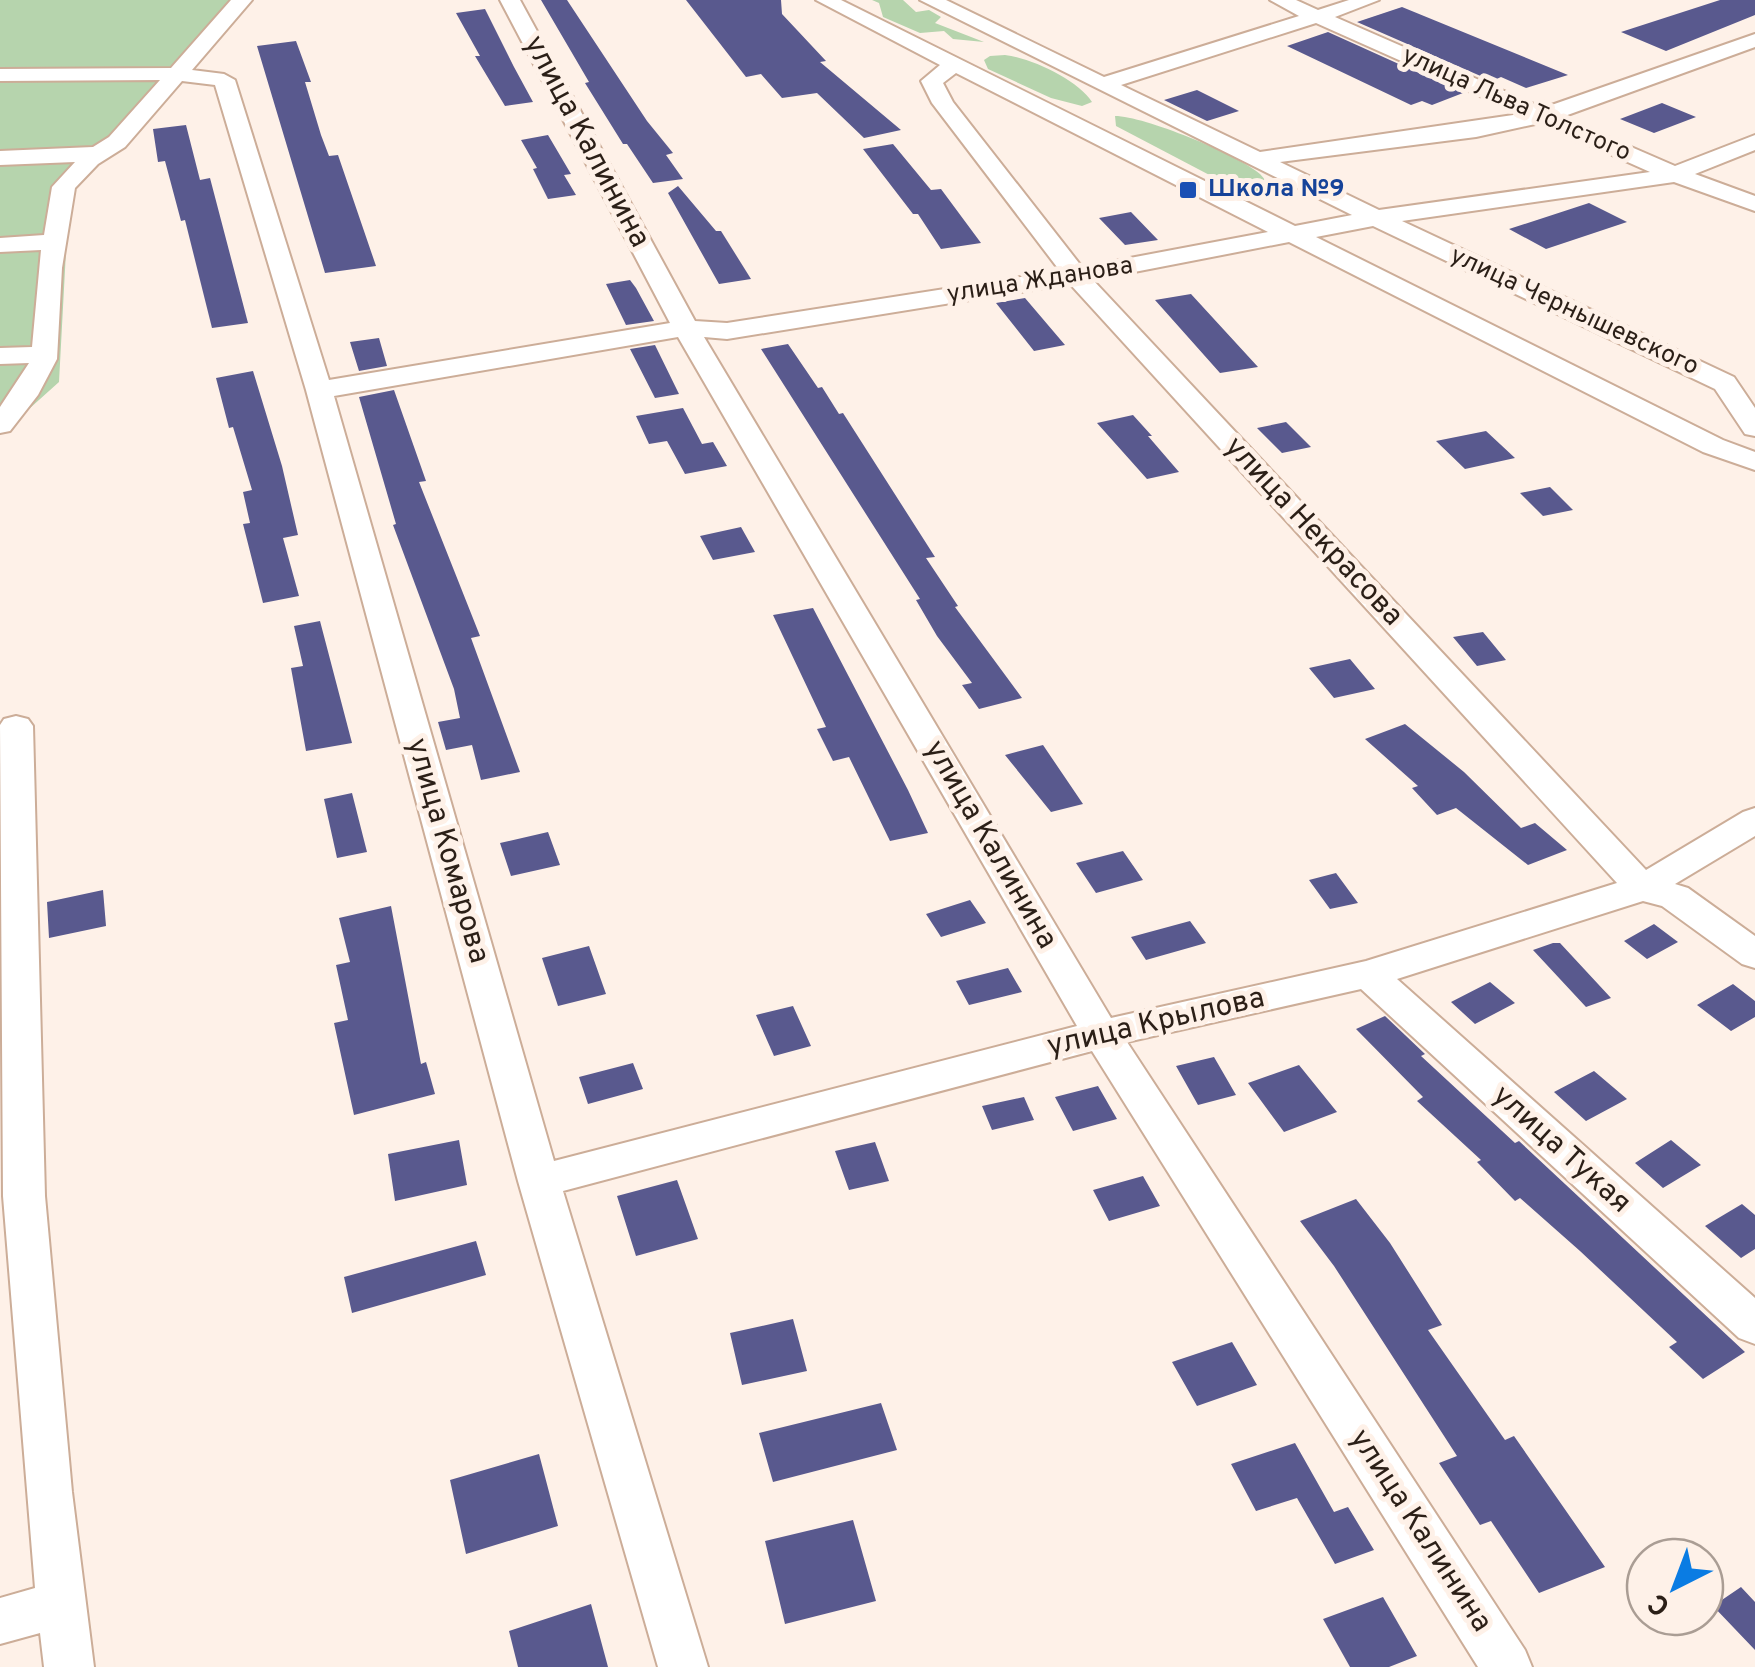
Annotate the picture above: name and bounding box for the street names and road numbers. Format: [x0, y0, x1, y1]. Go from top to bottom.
street label: улица Калинина [515, 30, 657, 254]
street label: улица Льва Толстого [1397, 40, 1635, 170]
street label: улица Чернышевского [1445, 240, 1703, 384]
street label: улица Жданова [945, 250, 1135, 312]
street label: улица Некрасова [1216, 429, 1410, 635]
street label: улица Комарова [397, 734, 497, 968]
street label: улица Калинина [915, 734, 1065, 956]
street label: улица Крылова [1044, 980, 1268, 1066]
street label: улица Тукая [1484, 1078, 1638, 1222]
street label: улица Калинина [1341, 1422, 1499, 1640]

